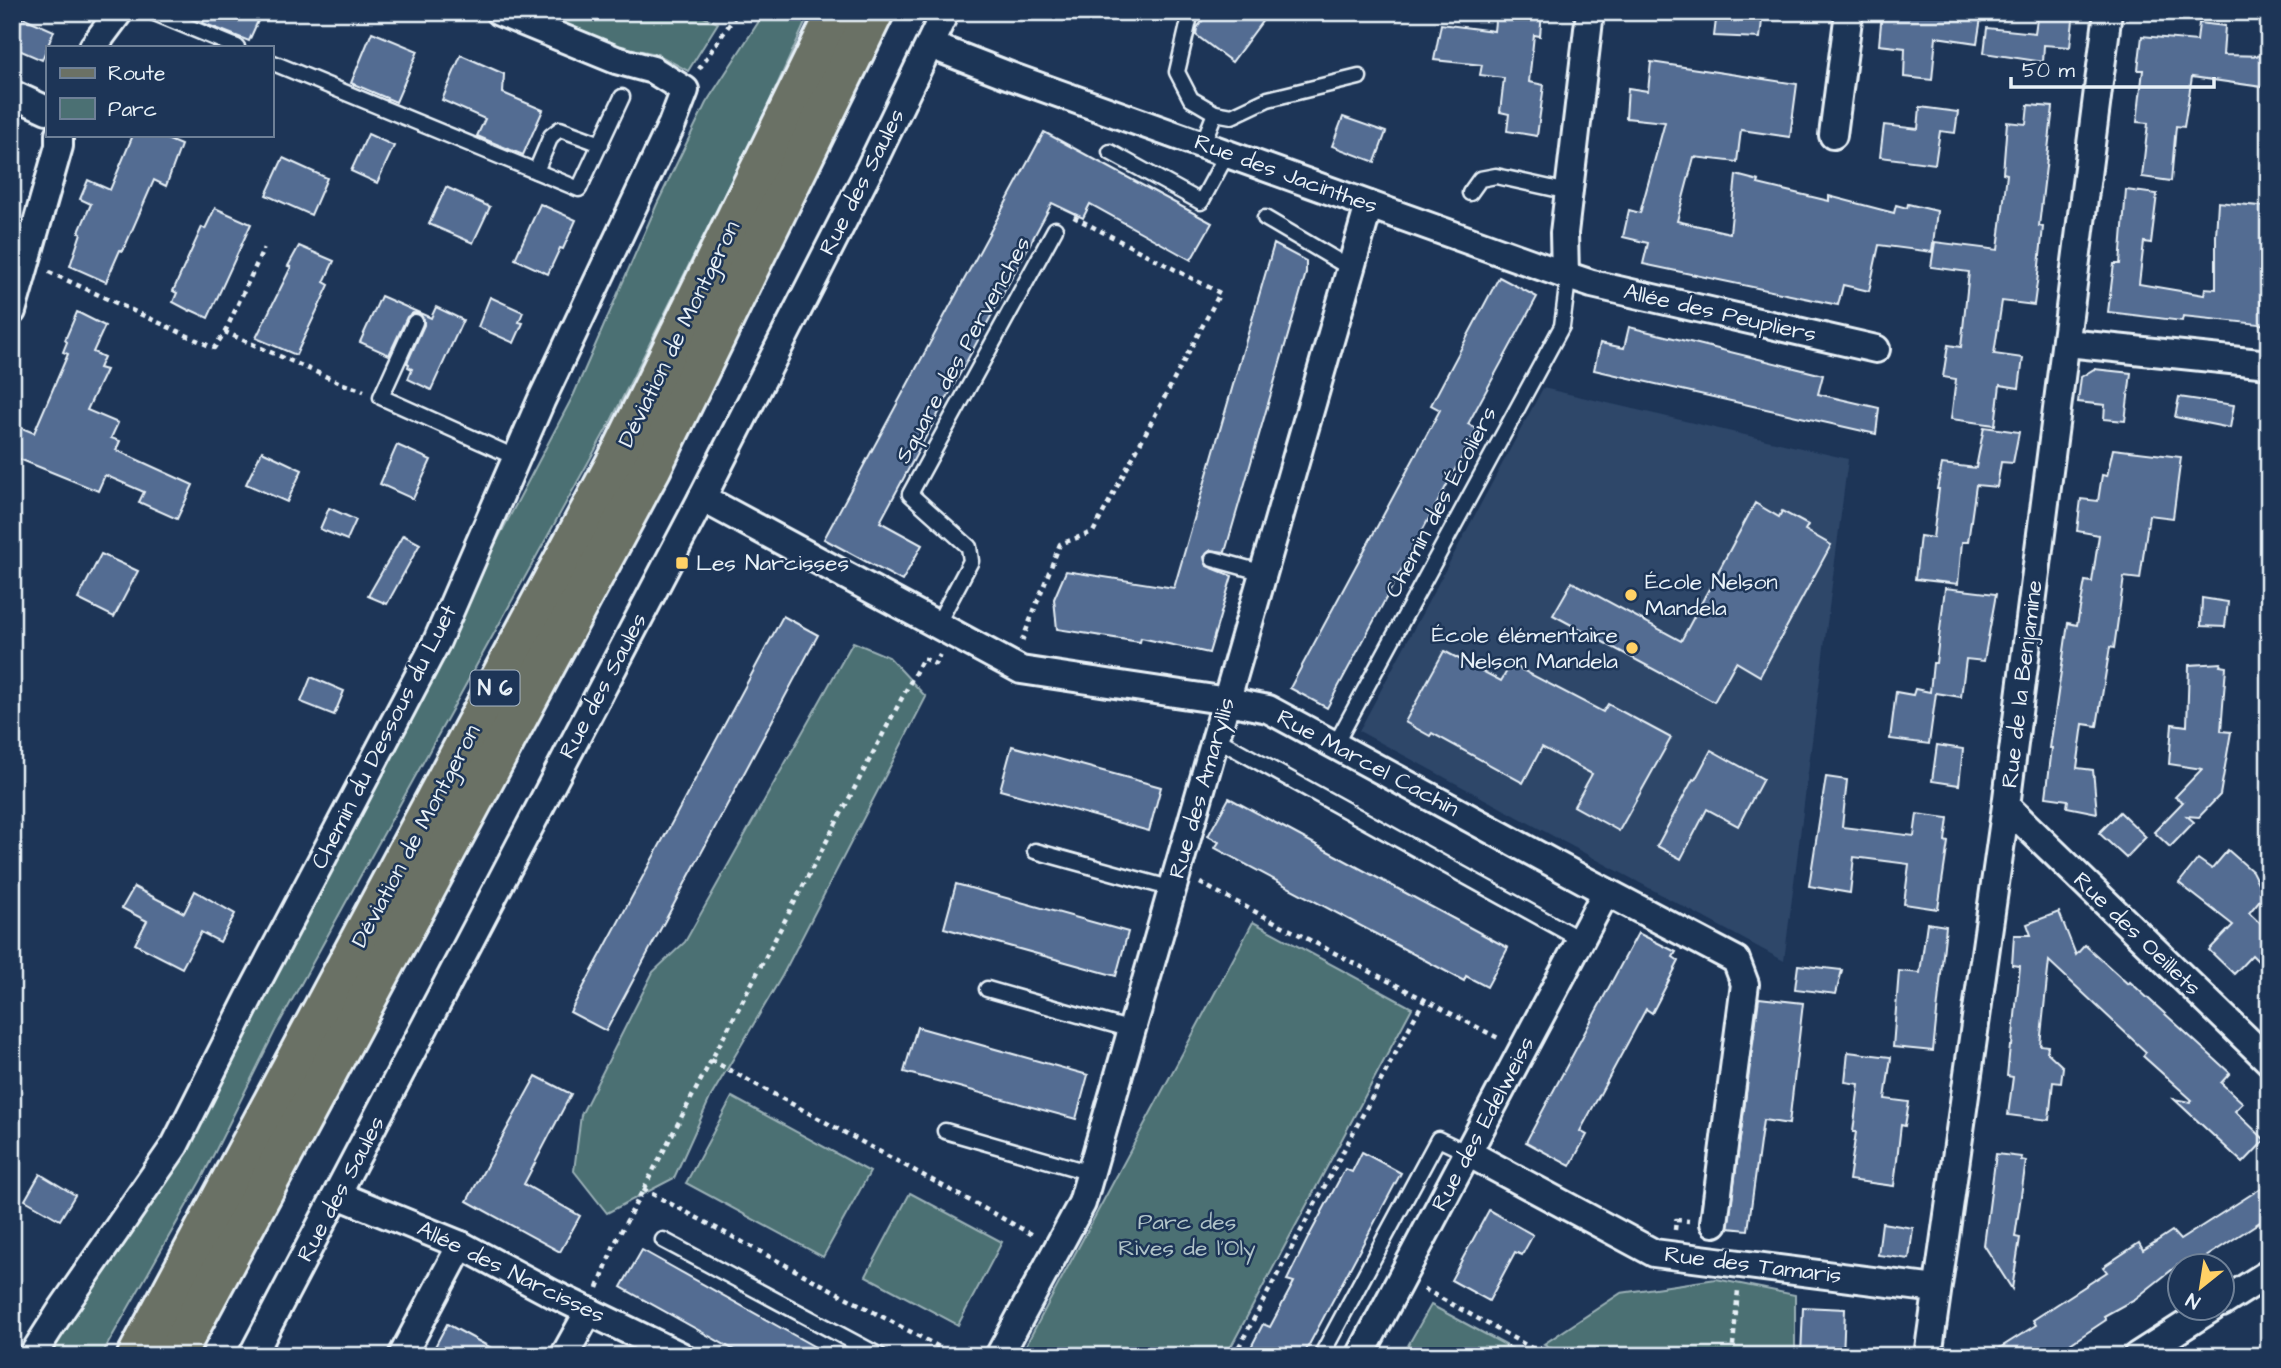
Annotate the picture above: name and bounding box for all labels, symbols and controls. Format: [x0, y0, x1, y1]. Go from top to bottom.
legend [46, 46, 273, 136]
scale bar [2011, 46, 2214, 90]
text: 50 m [2022, 56, 2076, 85]
text: Route [108, 59, 165, 88]
text: Parc [108, 95, 157, 124]
street label: Rue des Saules [811, 103, 913, 261]
street label: Rue des Jacinthes [1190, 126, 1382, 222]
street label: Déviation de Montgeron [610, 215, 749, 453]
street label: Square des Pervenches [887, 231, 1039, 469]
street label: Allée des Peupliers [1621, 275, 1819, 351]
street label: Chemin des Écoliers [1377, 401, 1505, 603]
place label: Les Narcisses [696, 547, 849, 579]
marker: Les Narcisses [674, 555, 690, 571]
place label: École Nelson Mandela [1645, 566, 1778, 624]
street label: Rue de la Benjamine [1993, 578, 2051, 790]
marker: École Nelson Mandela [1623, 587, 1639, 603]
street label: Chemin du Dessous du Luet [303, 599, 465, 875]
street label: Rue des Saules [551, 608, 655, 764]
place label: École élémentaire Nelson Mandela [1432, 619, 1618, 677]
marker: École élémentaire Nelson Mandela [1624, 640, 1640, 656]
road number: N 6 [470, 670, 520, 706]
street label: Rue des Amaryllis [1161, 694, 1244, 882]
street label: Rue Marcel Cachin [1271, 701, 1465, 825]
street label: Déviation de Montgeron [344, 719, 489, 954]
street label: Rue des Oeillets [2066, 865, 2208, 1003]
street label: Rue des Edelweiss [1423, 1031, 1543, 1217]
street label: Rue des Saules [289, 1111, 393, 1267]
park label: Parc des Rives de l'Oly [1118, 1206, 1256, 1265]
street label: Allée des Narcisses [412, 1213, 610, 1331]
street label: Rue des Tamaris [1663, 1238, 1843, 1292]
north arrow [2166, 1252, 2236, 1322]
text: N [2181, 1286, 2205, 1315]

